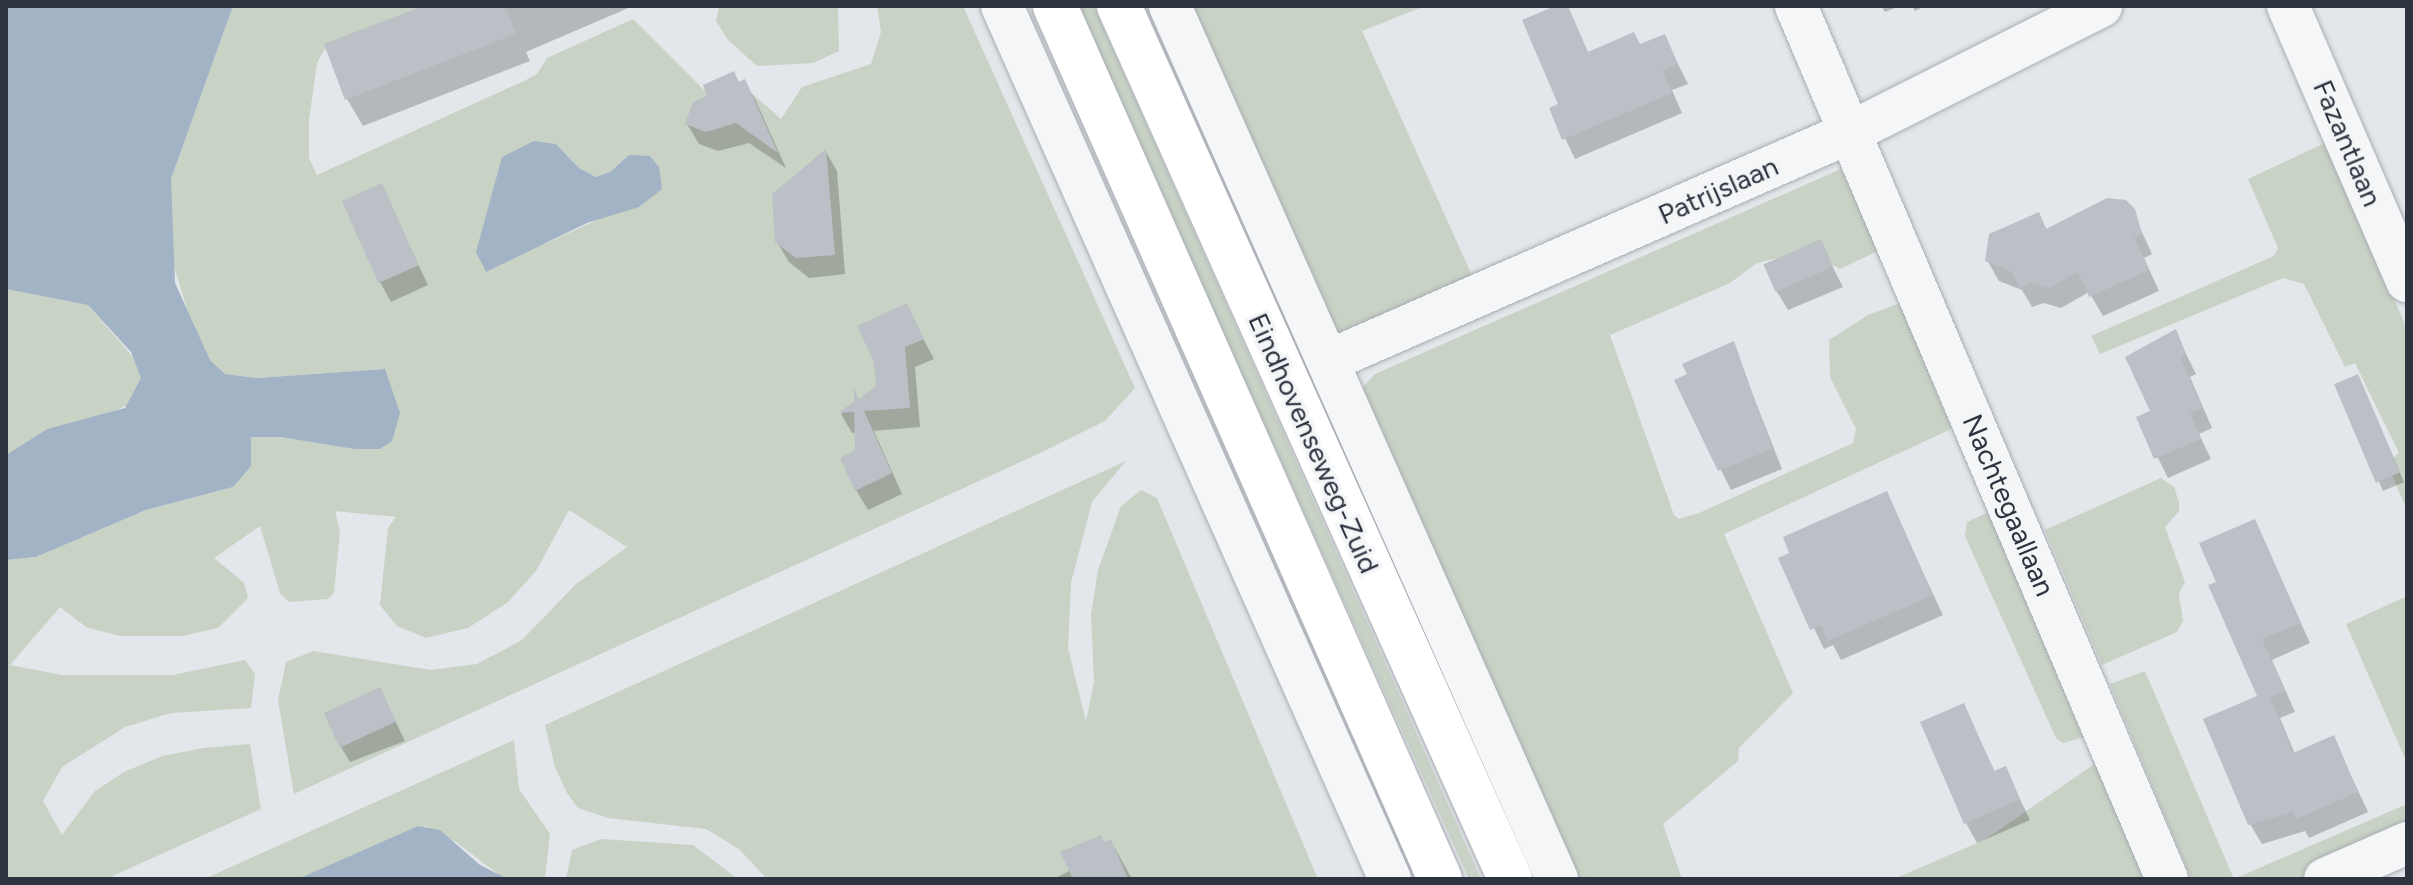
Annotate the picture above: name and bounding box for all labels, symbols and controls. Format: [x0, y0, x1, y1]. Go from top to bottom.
street label: Fazantlaan [2306, 75, 2390, 211]
street label: Patrijslaan [1653, 149, 1783, 231]
street label: Eindhovenseweg-Zuid [1241, 308, 1387, 578]
street label: Nachtegaallaan [1956, 409, 2062, 601]

